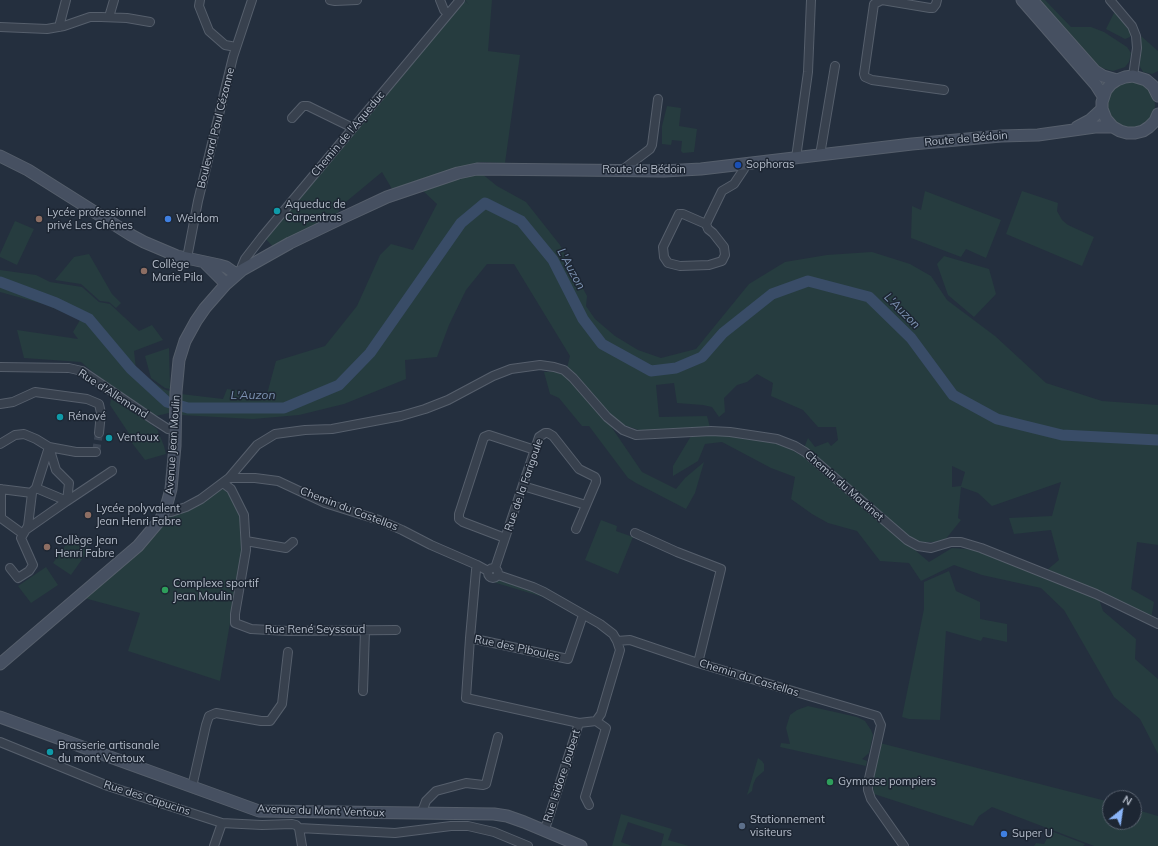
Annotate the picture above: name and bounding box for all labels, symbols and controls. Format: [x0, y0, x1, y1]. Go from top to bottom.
street label: Boulevard Paul Cézanne [195, 66, 237, 190]
street label: Chemin de l'Aqueduc [308, 89, 388, 179]
street label: Route de Bédoin [924, 129, 1008, 149]
place label: Sophoras [746, 158, 794, 172]
marker: Sophoras [733, 160, 743, 170]
street label: Route de Bédoin [602, 163, 686, 177]
place label: Aqueduc de Carpentras [285, 198, 346, 224]
place label: Lycée professionnel privé Les Chênes [47, 206, 146, 232]
marker: Aqueduc de Carpentras [272, 206, 282, 216]
place label: Weldom [176, 212, 219, 226]
marker: Lycée professionnel privé Les Chênes [34, 214, 44, 224]
marker: Weldom [163, 214, 173, 224]
water label: L'Auzon [554, 246, 588, 292]
place label: Collège Marie Pila [152, 258, 203, 284]
marker: Collège Marie Pila [139, 266, 149, 276]
water label: L'Auzon [881, 290, 923, 332]
street label: Rue d'Allemand [76, 367, 150, 421]
water label: L'Auzon [231, 388, 275, 402]
street label: Avenue Jean Moulin [163, 394, 183, 496]
place label: Rénové [68, 410, 106, 424]
marker: Rénové [55, 412, 65, 422]
place label: Ventoux [117, 431, 159, 445]
marker: Ventoux [104, 433, 114, 443]
street label: Rue de la Farigoule [502, 437, 546, 533]
street label: Chemin du Martinet [802, 448, 886, 524]
street label: Chemin du Castellas [298, 484, 400, 534]
place label: Lycée polyvalent Jean Henri Fabre [96, 502, 181, 528]
marker: Lycée polyvalent Jean Henri Fabre [83, 510, 93, 520]
place label: Collège Jean Henri Fabre [55, 534, 118, 560]
marker: Collège Jean Henri Fabre [42, 542, 52, 552]
place label: Complexe sportif Jean Moulin [173, 577, 259, 603]
marker: Complexe sportif Jean Moulin [160, 585, 170, 595]
street label: Rue René Seyssaud [265, 623, 365, 637]
street label: Rue des Piboules [473, 633, 561, 663]
street label: Chemin du Castellas [697, 657, 801, 699]
street label: Rue Isidore Joubert [541, 728, 583, 824]
place label: Brasserie artisanale du mont Ventoux [58, 739, 159, 765]
marker: Brasserie artisanale du mont Ventoux [45, 747, 55, 757]
place label: Gymnase pompiers [838, 775, 936, 789]
marker: Gymnase pompiers [825, 777, 835, 787]
street label: Rue des Capucins [102, 778, 192, 818]
north arrow [1102, 790, 1142, 830]
text: N [1120, 792, 1135, 809]
street label: Avenue du Mont Ventoux [257, 802, 385, 820]
place label: Stationnement visiteurs [750, 813, 825, 839]
marker: Stationnement visiteurs [737, 821, 747, 831]
place label: Super U [1012, 827, 1053, 841]
marker: Super U [999, 829, 1009, 839]

